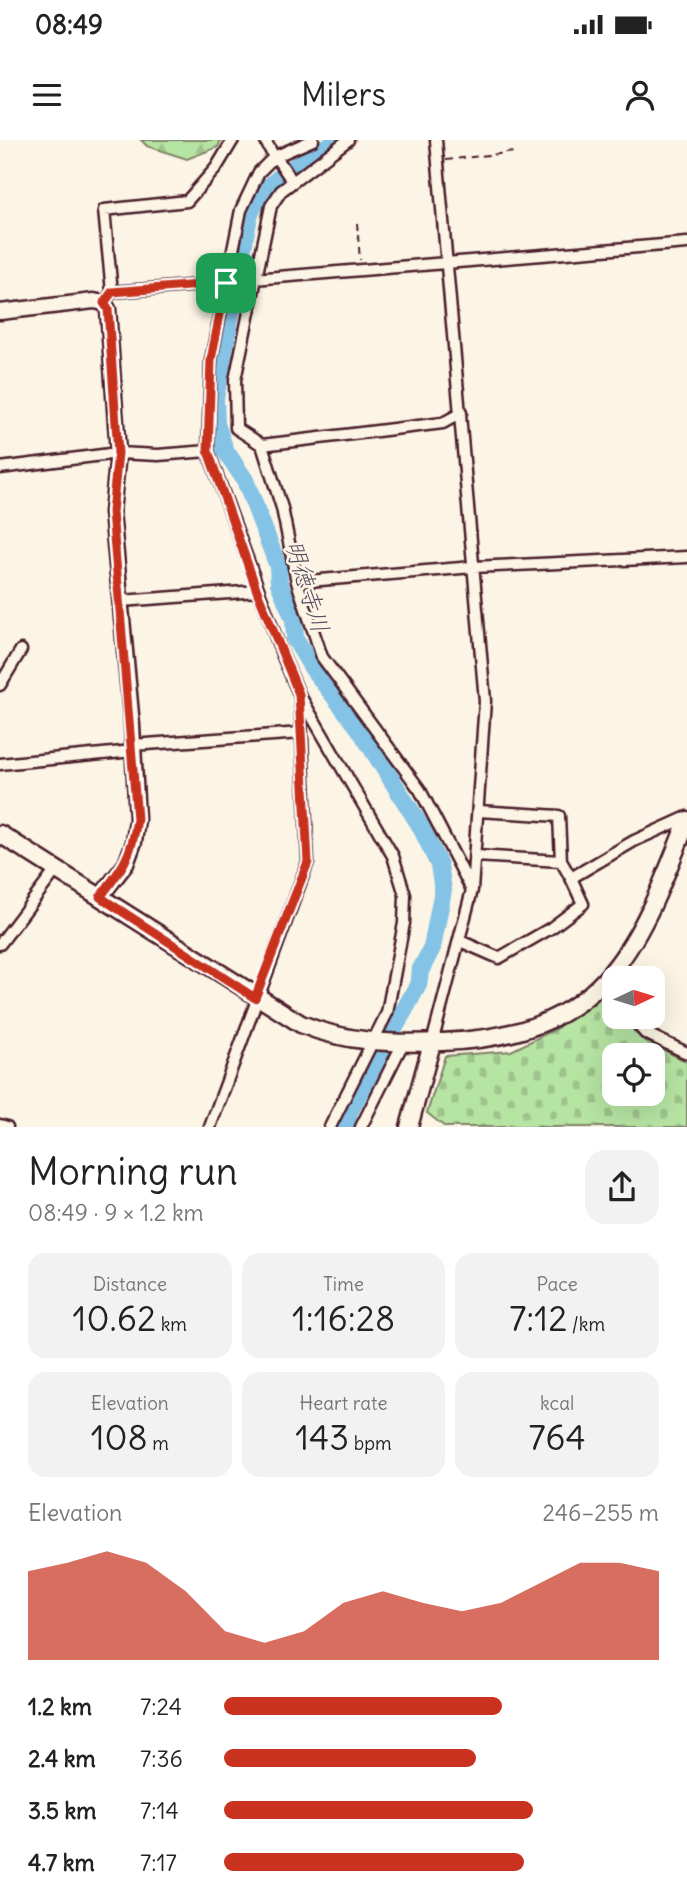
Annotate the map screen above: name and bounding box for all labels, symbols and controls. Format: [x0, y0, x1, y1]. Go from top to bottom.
text: 08:49 [35, 8, 103, 41]
text: Milers [301, 74, 386, 115]
icon: menu [28, 76, 66, 114]
icon: person [621, 76, 659, 114]
pin [196, 253, 256, 313]
icon: arrive [207, 264, 245, 302]
water label: 明徳寺川 [280, 536, 336, 636]
north arrow [602, 966, 665, 1029]
map controls [602, 966, 665, 1106]
button: locate [602, 1043, 665, 1106]
text: Morning run [28, 1148, 238, 1195]
button: share [585, 1150, 659, 1224]
text: 08:49 · 9 × 1.2 km [28, 1198, 204, 1227]
text: Distance [93, 1272, 167, 1296]
text: Time [323, 1272, 364, 1296]
text: Pace [537, 1272, 578, 1296]
text: 10.62 [73, 1296, 156, 1340]
text: 1:16:28 [292, 1296, 395, 1340]
text: 7:12 [509, 1296, 567, 1340]
text: km [156, 1312, 187, 1336]
text: /km [567, 1312, 605, 1336]
text: Elevation [91, 1391, 169, 1415]
text: Heart rate [299, 1391, 388, 1415]
text: kcal [540, 1391, 574, 1415]
text: 108 [91, 1415, 148, 1459]
text: 143 [295, 1415, 349, 1459]
text: 764 [529, 1415, 586, 1459]
text: m [148, 1431, 169, 1455]
text: bpm [349, 1431, 392, 1455]
text: Elevation [28, 1498, 122, 1527]
text: 246–255 m [542, 1498, 659, 1527]
text: 1.2 km [28, 1692, 92, 1721]
text: 7:24 [140, 1692, 182, 1721]
text: 2.4 km [28, 1744, 96, 1773]
text: 7:36 [140, 1744, 183, 1773]
text: 3.5 km [28, 1796, 96, 1825]
text: 7:14 [140, 1796, 179, 1825]
text: 4.7 km [28, 1848, 95, 1877]
text: 7:17 [140, 1848, 177, 1877]

